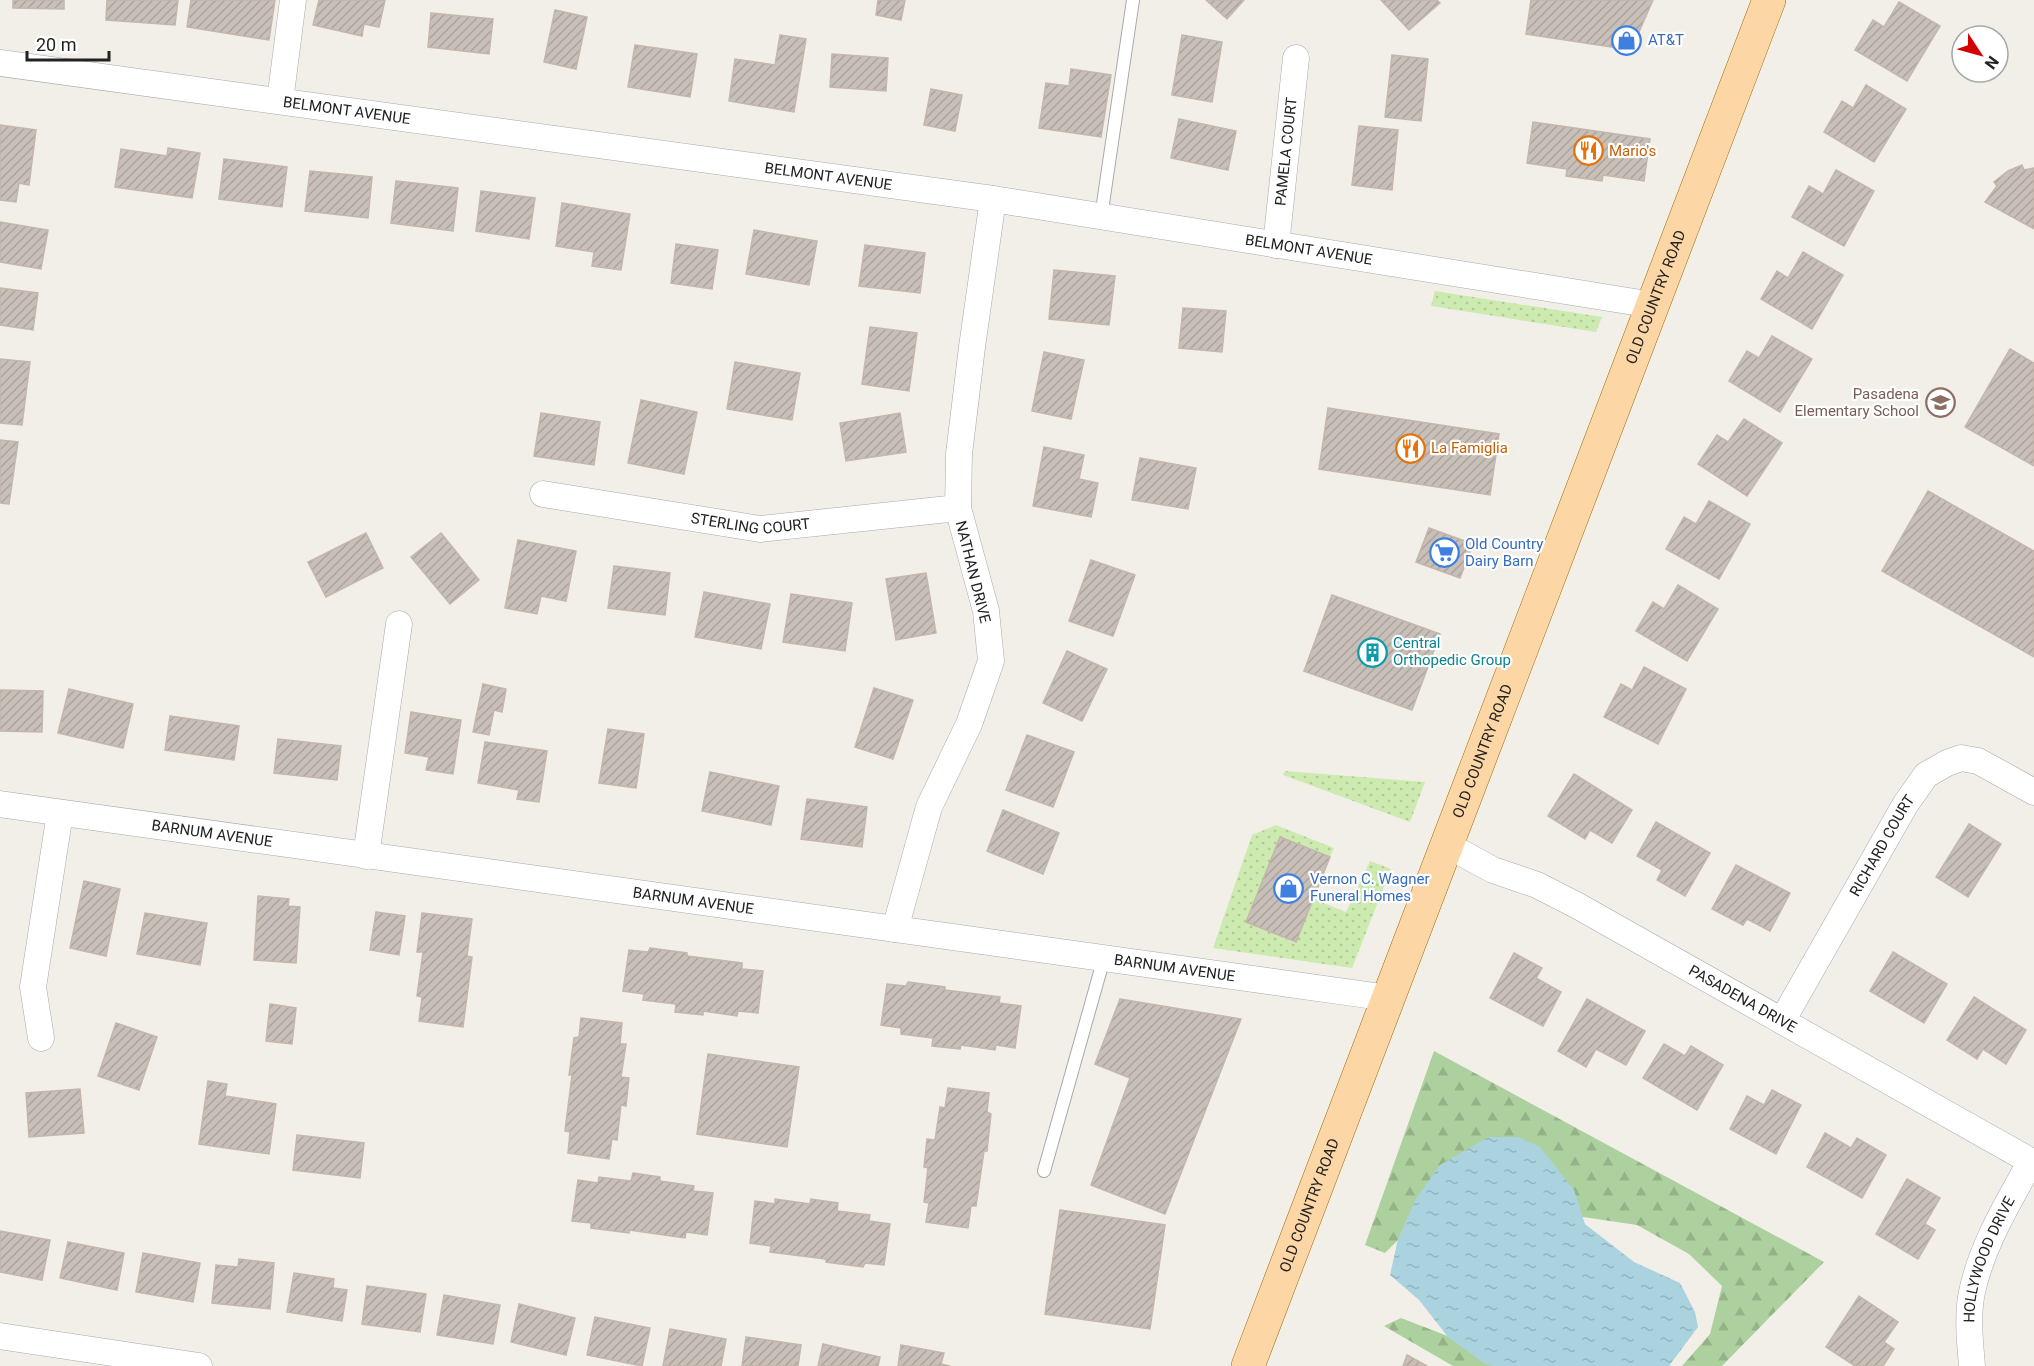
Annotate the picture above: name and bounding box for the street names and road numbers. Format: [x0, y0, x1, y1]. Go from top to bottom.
street label: BELMONT AVENUE [282, 93, 412, 128]
street label: PAMELA COURT [1271, 96, 1301, 207]
street label: BELMONT AVENUE [763, 159, 894, 194]
street label: OLD COUNTRY ROAD [1622, 228, 1689, 367]
street label: BELMONT AVENUE [1244, 231, 1374, 269]
street label: STERLING COURT [690, 509, 811, 538]
street label: NATHAN DRIVE [952, 519, 995, 626]
street label: OLD COUNTRY ROAD [1449, 682, 1516, 821]
street label: RICHARD COURT [1846, 791, 1918, 899]
street label: BARNUM AVENUE [150, 816, 274, 851]
street label: BARNUM AVENUE [632, 883, 755, 918]
street label: BARNUM AVENUE [1113, 951, 1237, 985]
street label: PASADENA DRIVE [1686, 961, 1800, 1037]
street label: OLD COUNTRY ROAD [1276, 1136, 1343, 1275]
street label: HOLLYWOOD DRIVE [1960, 1193, 2019, 1323]

